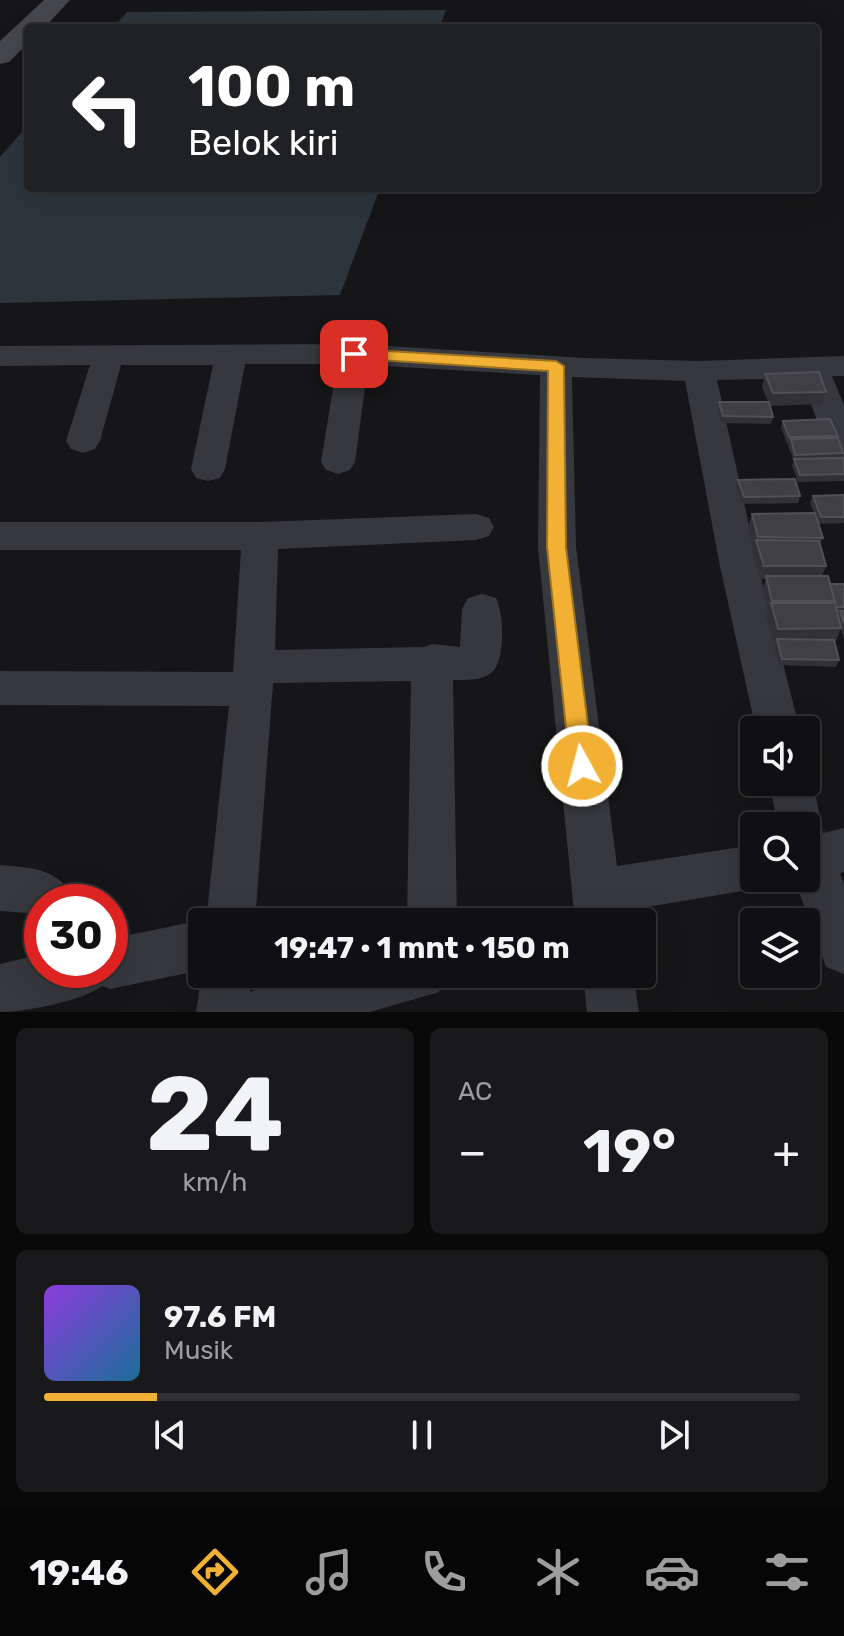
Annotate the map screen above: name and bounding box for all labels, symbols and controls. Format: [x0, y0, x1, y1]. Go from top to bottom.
text: 100 m [188, 54, 355, 120]
icon: left [56, 56, 160, 160]
text: Belok kiri [188, 121, 338, 164]
pin [320, 320, 388, 388]
icon: arrive [332, 332, 376, 376]
map controls [740, 716, 820, 988]
button: sound [740, 716, 820, 796]
position arrow [540, 724, 624, 808]
button: search [740, 812, 820, 892]
speed limit sign: 30 [24, 884, 128, 988]
button: layers [740, 908, 820, 988]
text: 19:47 · 1 mnt · 150 m [274, 930, 570, 966]
text: 24 [146, 1053, 284, 1176]
text: AC [458, 1076, 492, 1107]
text: 19° [583, 1116, 676, 1187]
text: − [458, 1126, 487, 1178]
text: + [773, 1126, 800, 1178]
text: km/h [183, 1167, 247, 1198]
text: 97.6 FM [164, 1299, 276, 1335]
text: Musik [164, 1335, 233, 1366]
icon: previous [148, 1413, 192, 1457]
icon: pause [400, 1413, 444, 1457]
icon: next [652, 1413, 696, 1457]
icon: directions [187, 1544, 243, 1600]
icon: music [301, 1544, 357, 1600]
icon: phone [416, 1544, 472, 1600]
icon: climate [530, 1544, 586, 1600]
icon: car [644, 1544, 700, 1600]
icon: filters [759, 1544, 815, 1600]
text: 19:46 [29, 1551, 129, 1594]

